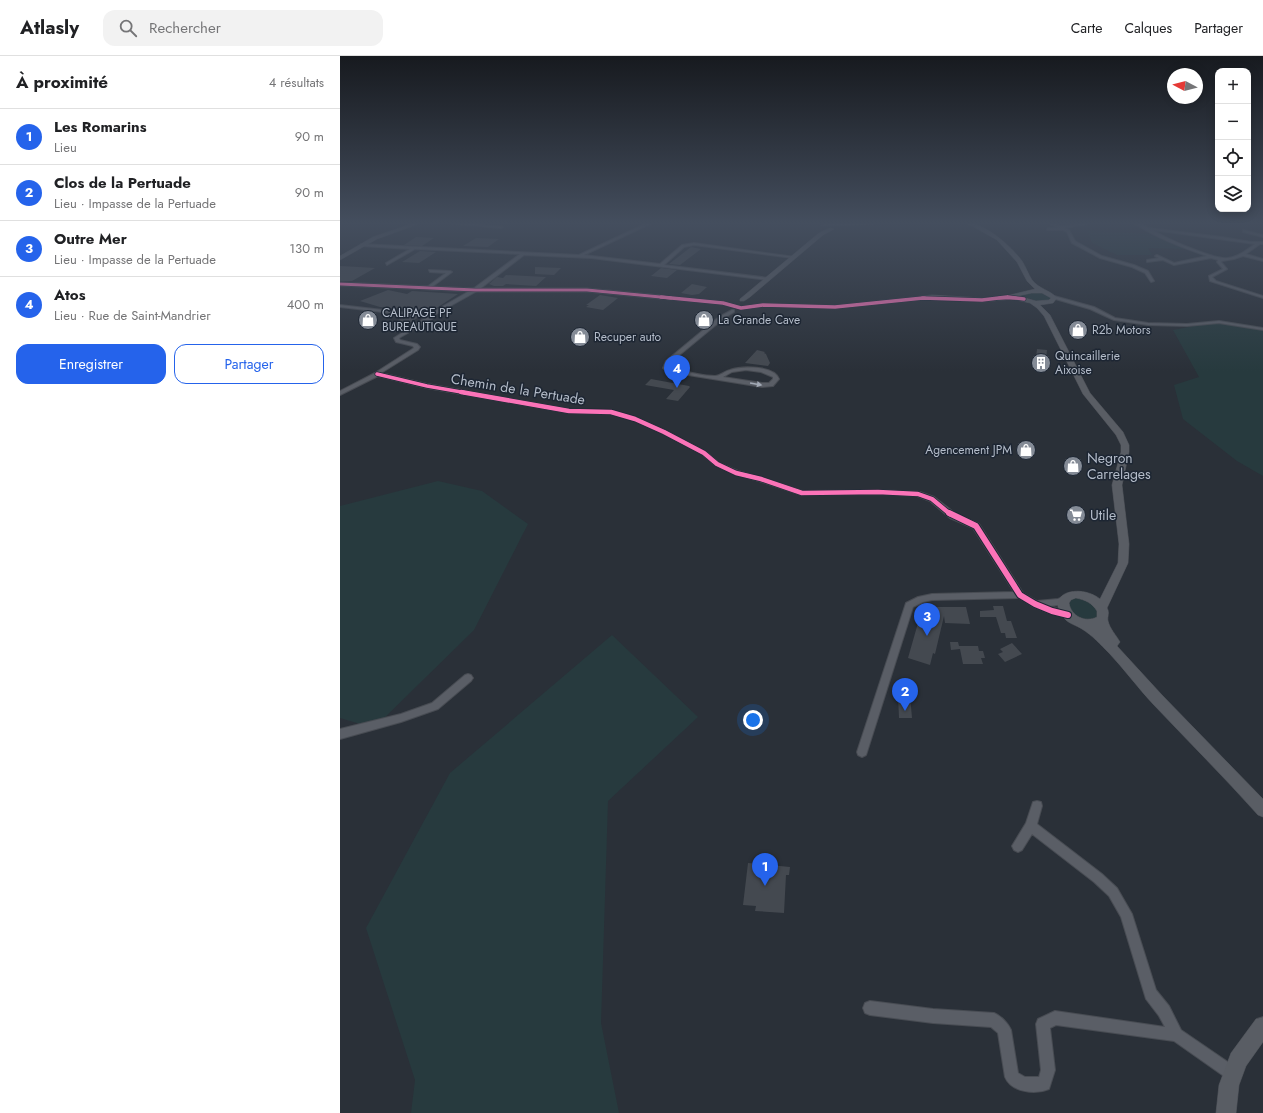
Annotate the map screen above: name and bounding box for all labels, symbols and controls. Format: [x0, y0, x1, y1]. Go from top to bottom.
search box [103, 10, 383, 46]
text: Atlasly [20, 14, 79, 41]
icon: search [117, 17, 139, 39]
text: Rechercher [149, 17, 221, 39]
text: Carte [1071, 18, 1102, 38]
text: Calques [1124, 18, 1172, 38]
text: Partager [1194, 18, 1243, 38]
north arrow [1167, 68, 1203, 104]
map controls [1215, 68, 1251, 212]
button: + [1215, 68, 1251, 104]
text: À proximité [16, 70, 108, 94]
text: 4 résultats [269, 73, 324, 92]
button: − [1215, 104, 1251, 140]
text: Les Romarins [54, 116, 147, 138]
text: 1 [26, 127, 32, 146]
text: 90 m [295, 127, 324, 146]
text: Lieu [54, 138, 77, 157]
button: locate [1215, 140, 1251, 176]
text: Clos de la Pertuade [54, 172, 191, 194]
button: layers [1215, 176, 1251, 212]
text: 2 [25, 183, 33, 202]
text: 90 m [295, 183, 324, 202]
text: Lieu · Impasse de la Pertuade [54, 194, 216, 213]
text: Outre Mer [54, 228, 127, 250]
text: 3 [25, 239, 33, 258]
text: 130 m [289, 239, 324, 258]
text: Lieu · Impasse de la Pertuade [54, 250, 216, 269]
text: Atos [54, 284, 86, 306]
text: 4 [24, 295, 34, 314]
text: 400 m [287, 295, 324, 314]
place label: CALIPAGE PF BUREAUTIQUE [382, 304, 457, 336]
text: Lieu · Rue de Saint-Mandrier [54, 306, 211, 325]
shop icon: CALIPAGE PF BUREAUTIQUE [357, 309, 379, 331]
shop icon: La Grande Cave [693, 309, 715, 331]
place label: La Grande Cave [718, 311, 800, 329]
shop icon: R2b Motors [1067, 319, 1089, 341]
place label: R2b Motors [1092, 321, 1151, 339]
shop icon: Recuper auto [569, 326, 591, 348]
place label: Recuper auto [594, 328, 662, 346]
button: Enregistrer [16, 344, 166, 384]
button: Partager [174, 344, 324, 384]
place label: Quincaillerie Aixoise [1055, 347, 1120, 379]
building icon: Quincaillerie Aixoise [1030, 352, 1052, 374]
pin: 4 [664, 355, 690, 388]
street label: Chemin de la Pertuade [449, 369, 587, 409]
one-way arrow [750, 381, 762, 387]
shop icon: Agencement JPM [1015, 439, 1037, 461]
place label: Agencement JPM [925, 441, 1012, 459]
place label: Negron Carrelages [1087, 448, 1151, 484]
shop icon: Negron Carrelages [1062, 455, 1084, 477]
supermarket icon: Utile [1065, 504, 1087, 526]
place label: Utile [1090, 505, 1116, 525]
pin: 3 [914, 603, 940, 636]
pin: 2 [892, 678, 918, 711]
your location [743, 710, 763, 730]
pin: 1 [752, 853, 778, 886]

